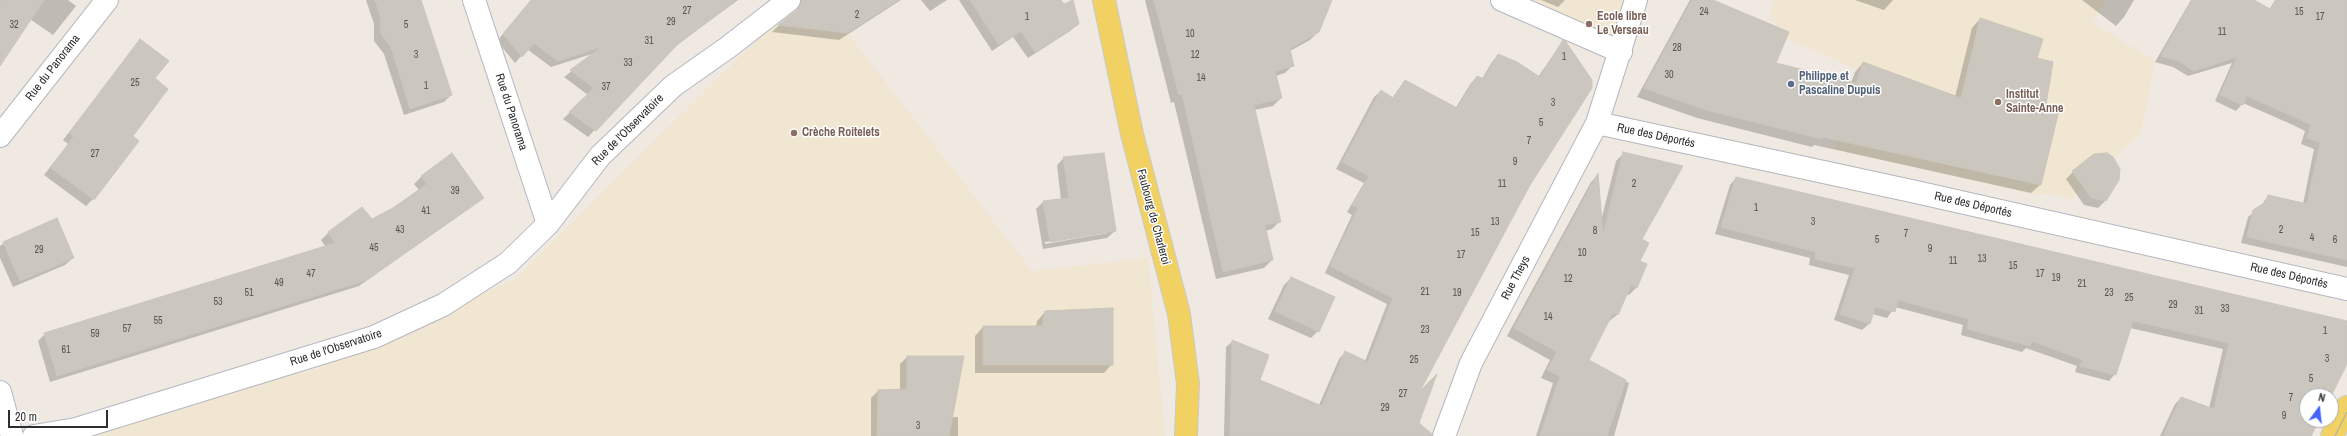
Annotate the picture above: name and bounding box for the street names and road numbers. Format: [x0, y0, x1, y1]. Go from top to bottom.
street label: Rue du Panorama [23, 32, 83, 104]
street label: Rue du Panorama [492, 72, 530, 152]
street label: Rue de l'Observatoire [589, 91, 667, 169]
street label: Rue des Déportés [1616, 121, 1696, 151]
street label: Faubourg de Charleroi [1133, 168, 1173, 266]
street label: Rue des Déportés [1933, 189, 2013, 221]
street label: Rue Theys [1498, 254, 1534, 302]
street label: Rue des Déportés [2249, 260, 2329, 292]
street label: Rue de l'Observatoire [288, 326, 384, 370]

